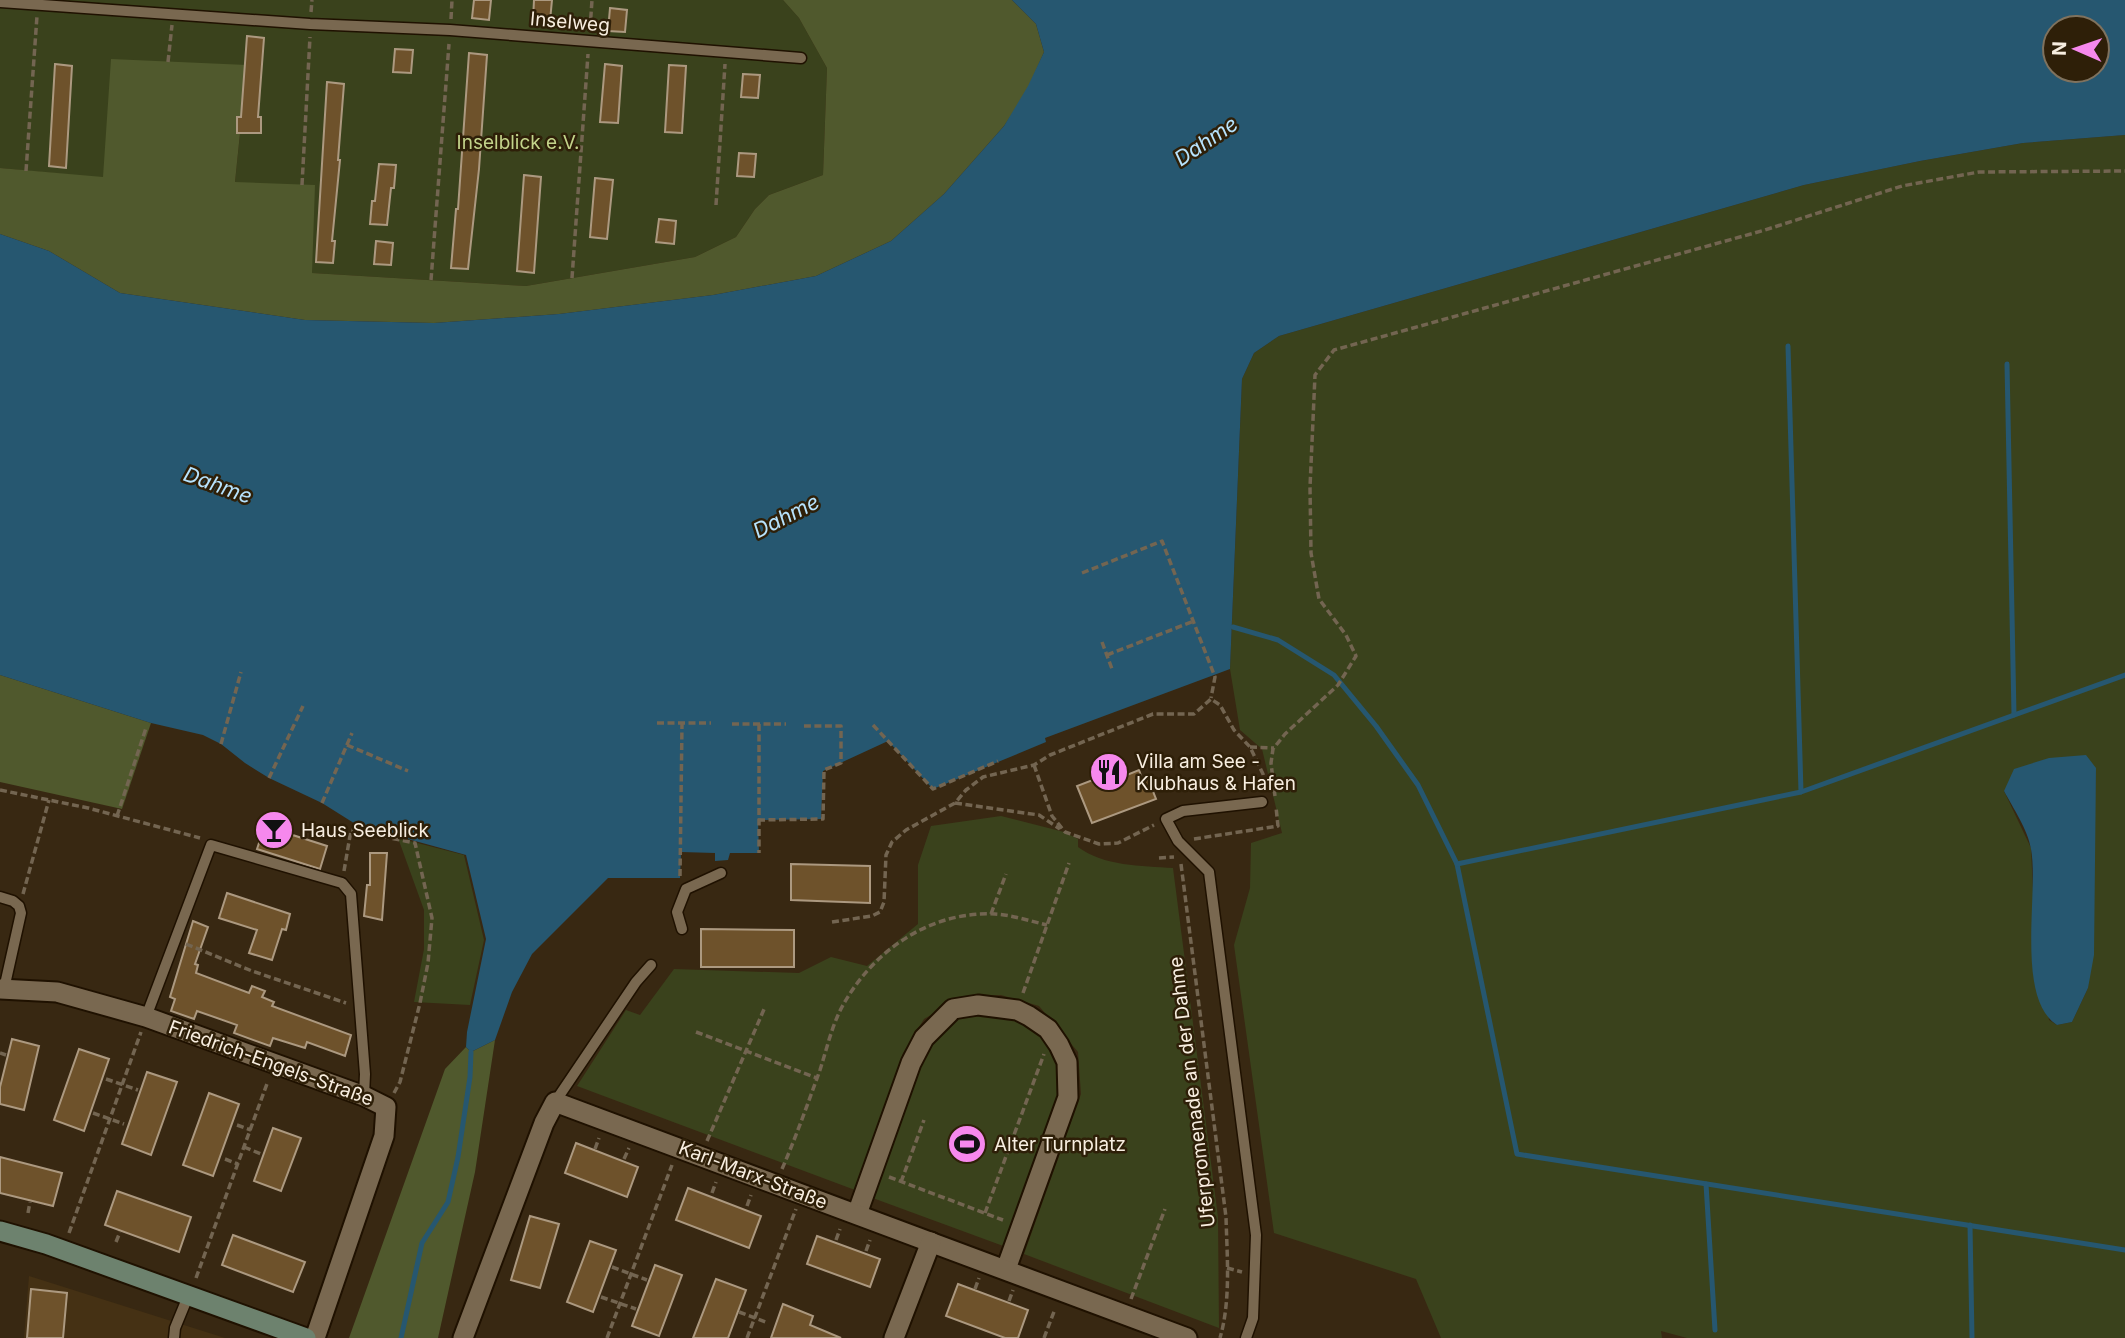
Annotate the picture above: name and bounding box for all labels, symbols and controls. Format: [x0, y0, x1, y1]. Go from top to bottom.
street label: Inselweg [529, 7, 611, 37]
north arrow [2041, 14, 2111, 84]
text: N [2048, 41, 2071, 56]
water label: Dahme [1170, 111, 1242, 171]
park label: Inselblick e.V. [457, 131, 579, 154]
water label: Dahme [180, 461, 256, 509]
water label: Dahme [749, 489, 823, 543]
place label: Villa am See - Klubhaus & Hafen [1136, 750, 1296, 795]
restaurant icon: Villa am See - Klubhaus & Hafen [1088, 751, 1130, 793]
bar icon: Haus Seeblick [253, 809, 295, 851]
place label: Haus Seeblick [301, 819, 429, 842]
street label: Uferpromenade an der Dahme [1164, 955, 1220, 1229]
street label: Friedrich-Engels-Straße [166, 1015, 376, 1111]
sports icon: Alter Turnplatz [946, 1123, 988, 1165]
place label: Alter Turnplatz [994, 1133, 1126, 1156]
street label: Karl-Marx-Straße [675, 1136, 831, 1214]

